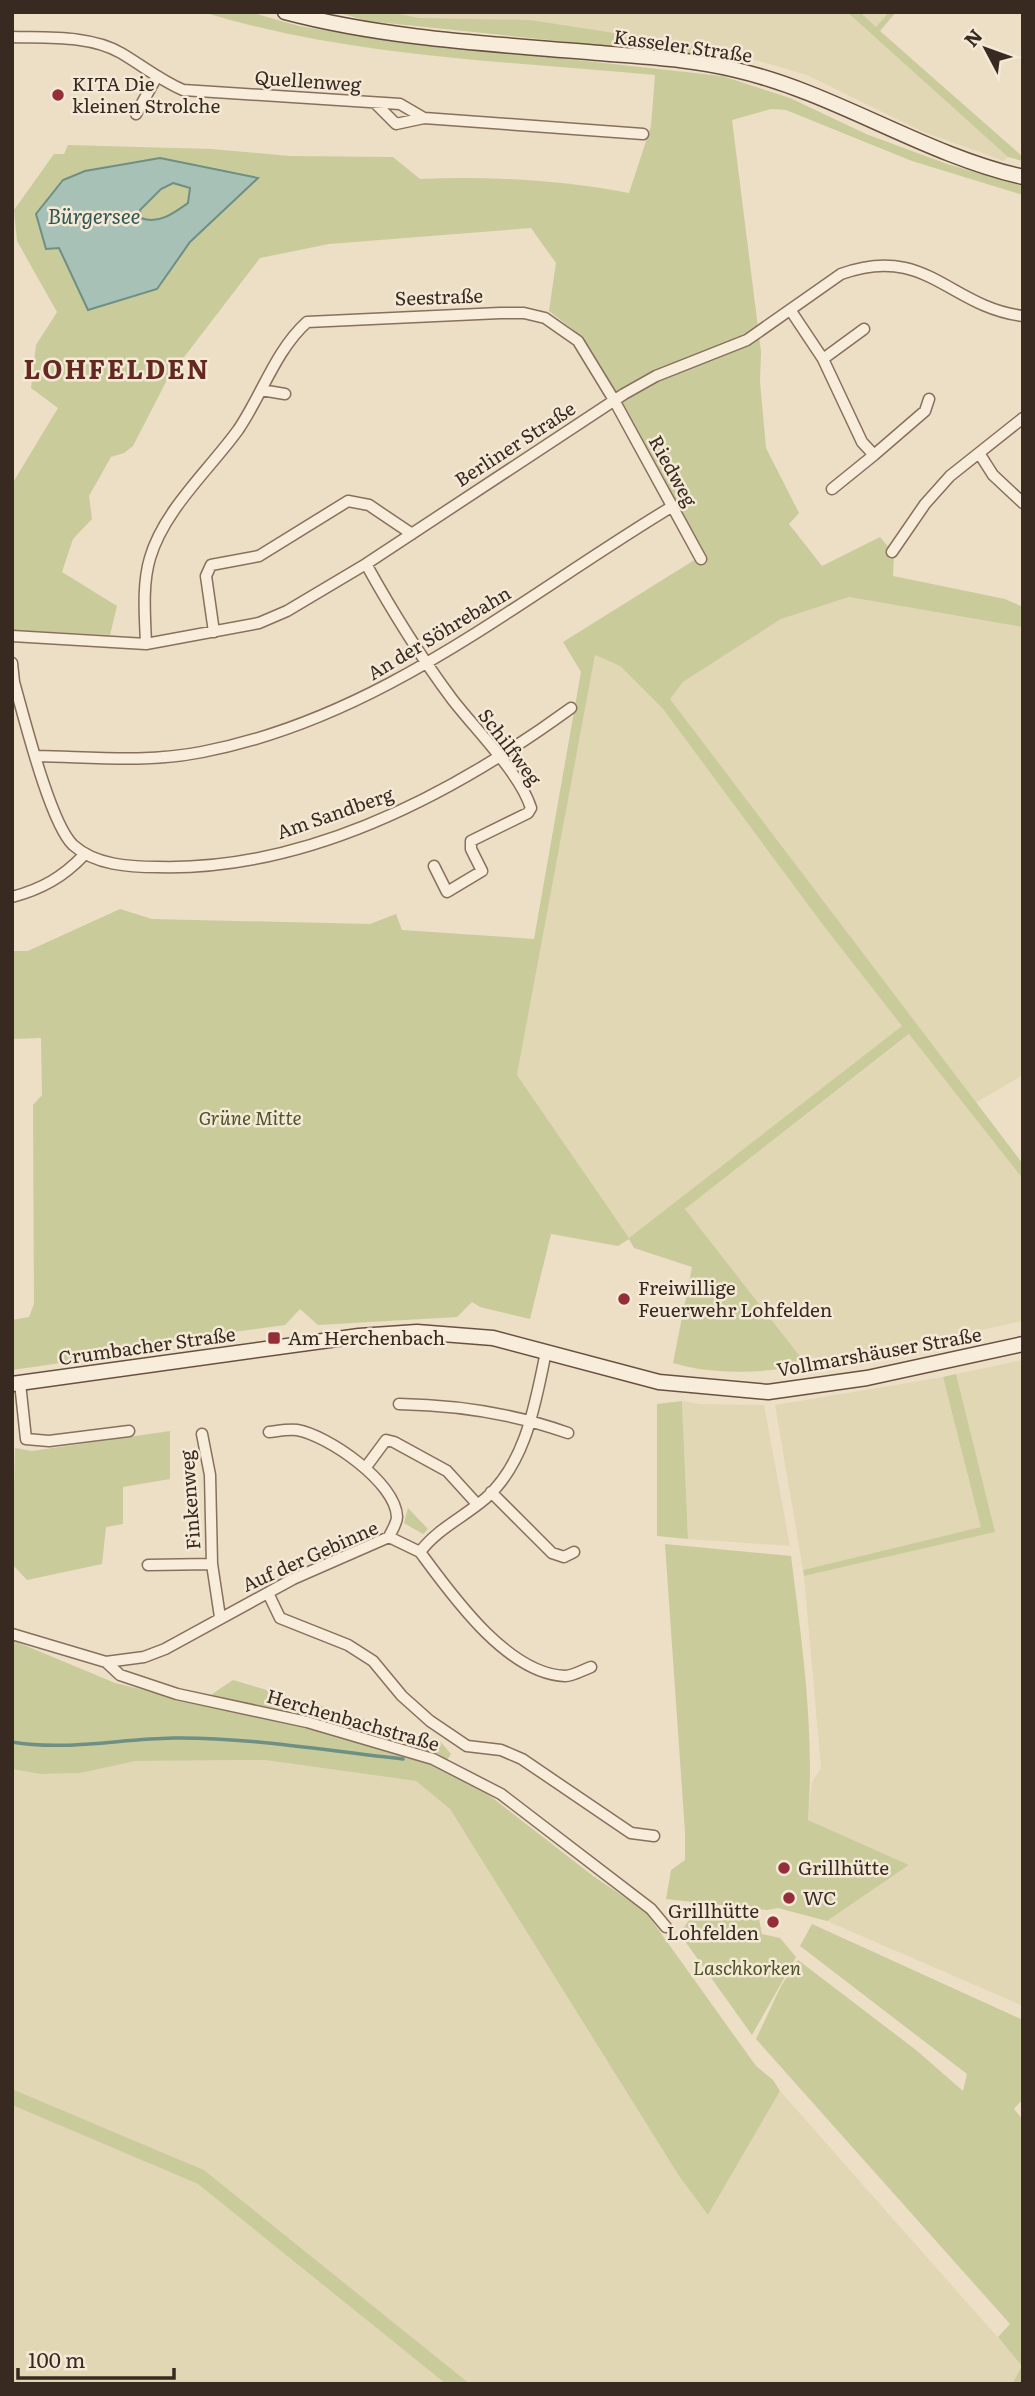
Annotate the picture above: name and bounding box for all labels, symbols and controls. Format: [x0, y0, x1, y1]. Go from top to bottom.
north arrow [951, 14, 1021, 84]
street label: Kasseler Straße [612, 21, 754, 69]
text: N [957, 22, 988, 52]
street label: Quellenweg [254, 62, 363, 98]
place label: KITA Die kleinen Strolche [72, 69, 221, 119]
marker: KITA Die kleinen Strolche [50, 87, 66, 103]
water label: Bürgersee [48, 199, 140, 230]
street label: Seestraße [394, 280, 484, 312]
district label: LOHFELDEN [24, 348, 210, 387]
street label: Berliner Straße [449, 394, 580, 493]
street label: Riedweg [643, 430, 705, 512]
street label: An der Söhrebahn [361, 578, 516, 686]
street label: Schilfweg [473, 702, 549, 791]
street label: Am Sandberg [272, 779, 397, 845]
park label: Grüne Mitte [198, 1103, 302, 1131]
place label: Freiwillige Feuerwehr Lohfelden [638, 1273, 832, 1323]
marker: Freiwillige Feuerwehr Lohfelden [616, 1291, 632, 1307]
street label: Crumbacher Straße [57, 1319, 237, 1371]
street label: Vollmarshäuser Straße [774, 1319, 984, 1383]
place label: Am Herchenbach [288, 1323, 445, 1351]
marker: Am Herchenbach [266, 1330, 282, 1346]
street label: Finkenweg [172, 1449, 206, 1551]
street label: Auf der Gebinne [237, 1512, 382, 1598]
street label: Herchenbachstraße [264, 1681, 443, 1757]
place label: Grillhütte [798, 1853, 889, 1881]
marker: Grillhütte [776, 1860, 792, 1876]
place label: WC [803, 1883, 837, 1911]
marker: WC [781, 1890, 797, 1906]
place label: Grillhütte Lohfelden [667, 1896, 759, 1946]
marker: Grillhütte Lohfelden [765, 1914, 781, 1930]
park label: Laschkorken [693, 1953, 802, 1981]
scale bar [18, 2336, 173, 2380]
text: 100 m [28, 2343, 85, 2374]

